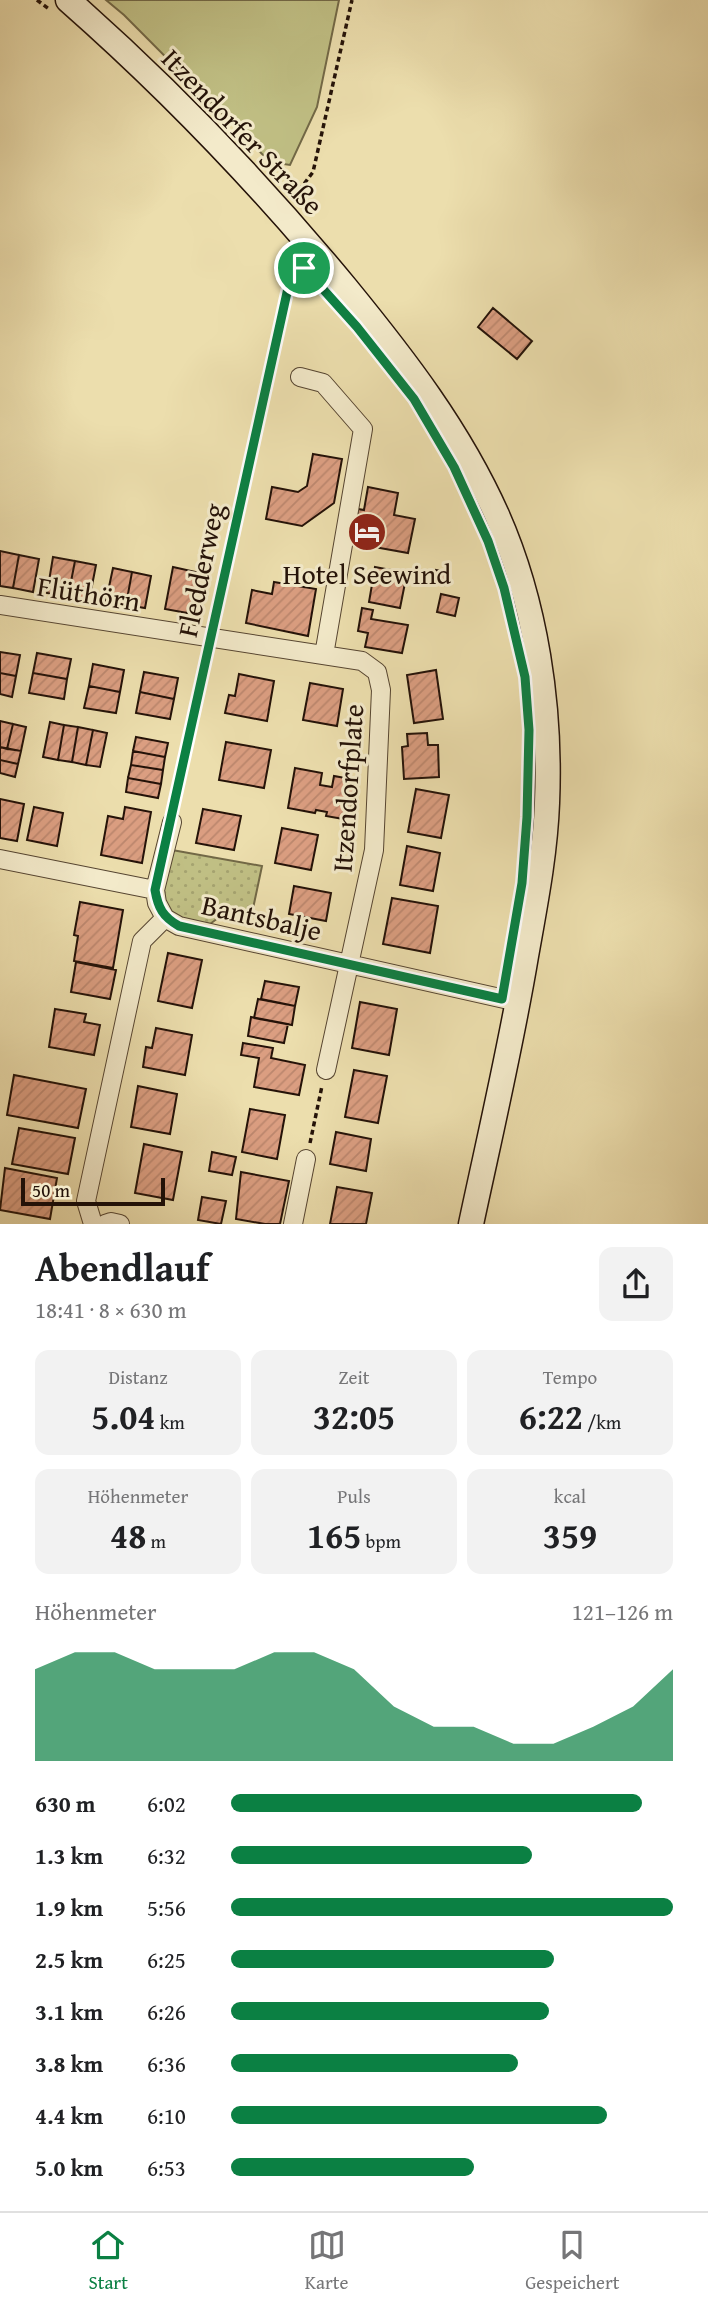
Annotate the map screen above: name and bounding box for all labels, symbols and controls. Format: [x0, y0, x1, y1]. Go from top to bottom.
street label: Itzendorfer Straße [153, 38, 333, 224]
pin [274, 238, 334, 298]
icon: arrive [285, 249, 323, 287]
street label: Fledderweg [166, 499, 234, 641]
hotel icon: Hotel Seewind [346, 511, 388, 553]
place label: Hotel Seewind [283, 553, 451, 594]
street label: Flüthörn [35, 565, 144, 621]
street label: Itzendorfplate [321, 702, 373, 874]
street label: Bantsbalje [198, 883, 326, 951]
scale bar [21, 1175, 164, 1207]
text: 50 m [32, 1176, 70, 1204]
text: Abendlauf [35, 1239, 209, 1295]
button: share [599, 1247, 673, 1321]
text: 18:41 · 8 × 630 m [35, 1293, 187, 1326]
text: Distanz [108, 1363, 168, 1391]
text: Zeit [338, 1363, 370, 1391]
text: Tempo [543, 1363, 597, 1391]
text: 5.04 [91, 1391, 155, 1442]
text: 32:05 [313, 1391, 395, 1442]
text: 6:22 [519, 1391, 583, 1442]
text: km [155, 1408, 185, 1436]
text: /km [583, 1408, 621, 1436]
text: Höhenmeter [88, 1482, 188, 1510]
text: Puls [337, 1482, 371, 1510]
text: kcal [554, 1482, 586, 1510]
text: 48 [110, 1510, 146, 1561]
text: 165 [307, 1510, 361, 1561]
text: 359 [543, 1510, 597, 1561]
text: m [146, 1527, 166, 1555]
text: bpm [361, 1527, 401, 1555]
text: Höhenmeter [35, 1595, 157, 1628]
text: 121–126 m [572, 1595, 673, 1628]
text: 630 m [35, 1787, 96, 1820]
text: 6:02 [147, 1787, 186, 1820]
text: 1.3 km [35, 1839, 103, 1872]
text: 6:32 [147, 1839, 186, 1872]
text: 1.9 km [35, 1891, 103, 1924]
text: 5:56 [147, 1891, 186, 1924]
text: 2.5 km [35, 1943, 103, 1976]
text: 6:25 [147, 1943, 186, 1976]
text: 3.1 km [35, 1995, 103, 2028]
text: 6:26 [147, 1995, 186, 2028]
text: 3.8 km [35, 2047, 103, 2080]
text: 6:36 [147, 2047, 186, 2080]
text: 4.4 km [35, 2099, 103, 2132]
text: 6:10 [147, 2099, 186, 2132]
text: 5.0 km [35, 2151, 103, 2184]
text: 6:53 [147, 2151, 186, 2184]
tab: Start [88, 2226, 128, 2296]
tab: Karte [305, 2226, 348, 2296]
tab: Gespeichert [525, 2226, 620, 2296]

